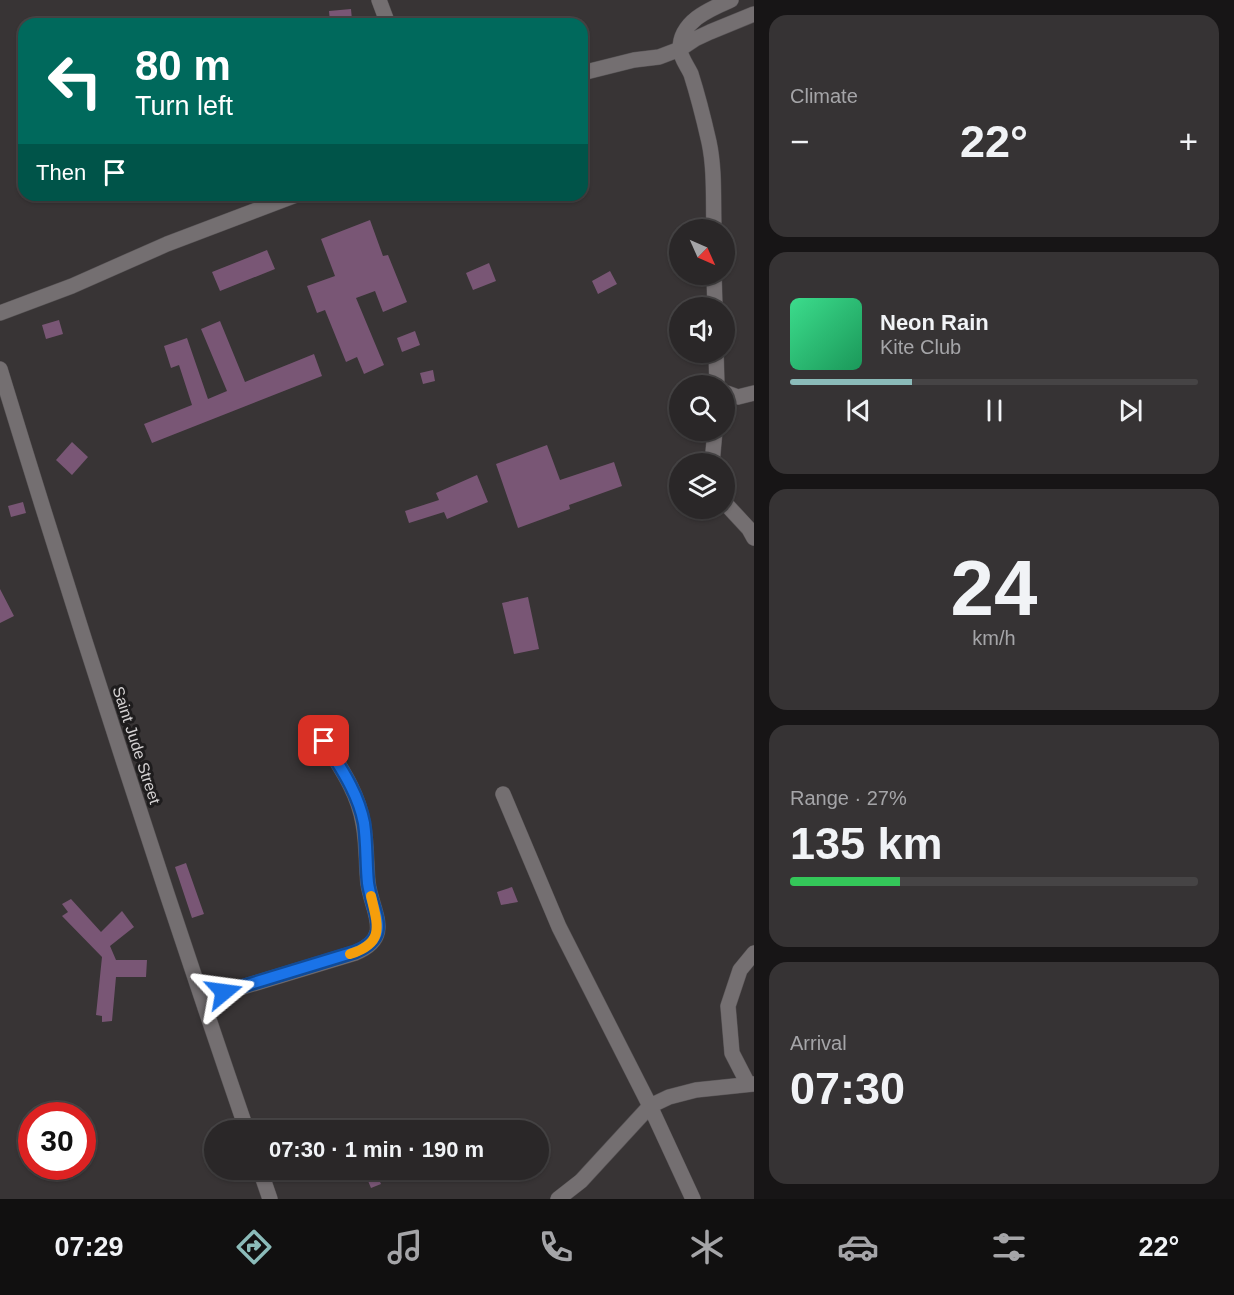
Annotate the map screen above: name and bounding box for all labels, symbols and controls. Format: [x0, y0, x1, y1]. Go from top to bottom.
icon: left [36, 42, 114, 120]
text: 80 m [135, 42, 231, 89]
text: Climate [790, 85, 858, 107]
text: Turn left [135, 91, 233, 121]
text: 22° [960, 116, 1028, 167]
text: − [790, 123, 809, 160]
text: + [1179, 123, 1198, 160]
icon: arrive [98, 156, 131, 189]
text: Then [36, 160, 86, 185]
north arrow [669, 219, 735, 285]
map controls [669, 219, 735, 519]
button: sound [669, 297, 735, 363]
text: Neon Rain [880, 310, 989, 335]
text: Kite Club [880, 336, 961, 358]
button: search [669, 375, 735, 441]
icon: previous [842, 394, 875, 427]
icon: pause [978, 394, 1011, 427]
icon: next [1114, 394, 1147, 427]
button: layers [669, 453, 735, 519]
text: 24 [951, 544, 1037, 632]
text: km/h [972, 627, 1016, 649]
street label: Saint Jude Street [109, 684, 164, 807]
pin [298, 715, 349, 766]
icon: arrive [307, 724, 340, 757]
text: Range · 27% [790, 787, 907, 809]
text: 135 km [790, 818, 943, 869]
position arrow [192, 960, 256, 1024]
text: Arrival [790, 1032, 847, 1054]
text: 07:30 [790, 1063, 905, 1114]
speed limit sign: 30 [18, 1102, 96, 1180]
text: 07:30 · 1 min · 190 m [269, 1137, 484, 1162]
icon: directions [233, 1226, 275, 1268]
icon: music [384, 1226, 426, 1268]
icon: phone [535, 1226, 577, 1268]
icon: climate [686, 1226, 728, 1268]
icon: car [837, 1226, 879, 1268]
icon: filters [988, 1226, 1030, 1268]
text: 07:29 [55, 1232, 124, 1262]
text: 22° [1139, 1232, 1179, 1262]

